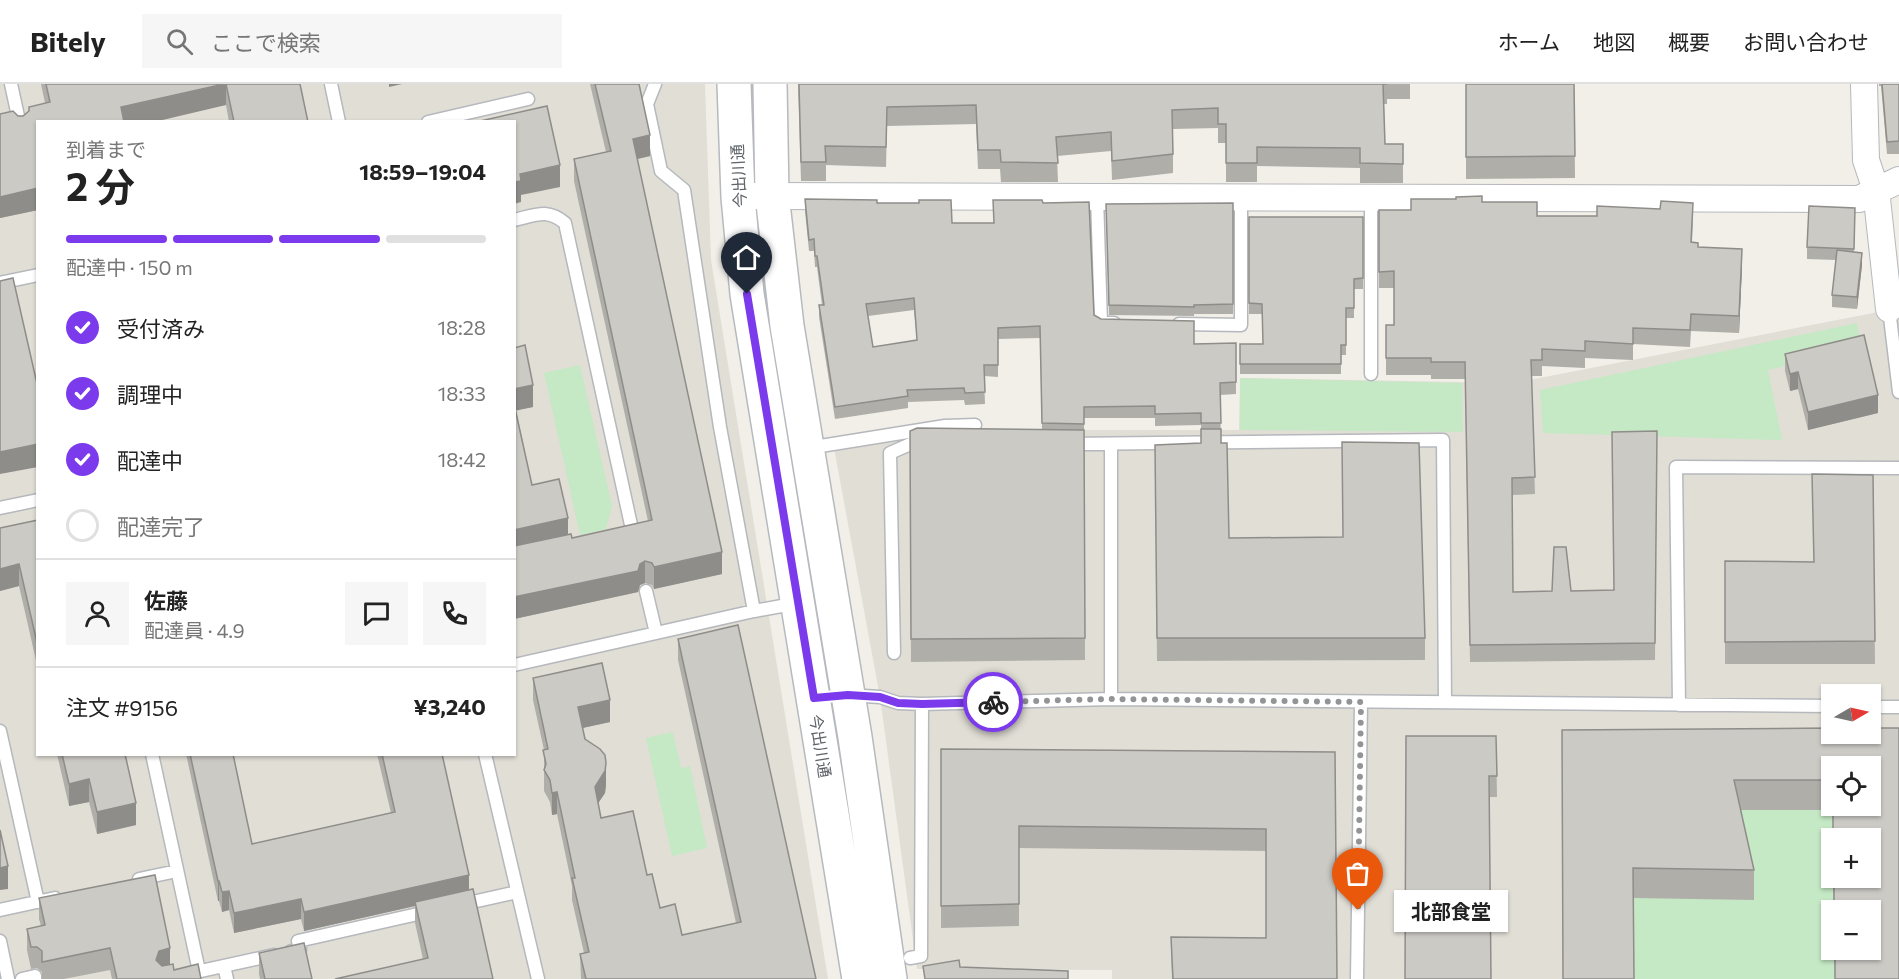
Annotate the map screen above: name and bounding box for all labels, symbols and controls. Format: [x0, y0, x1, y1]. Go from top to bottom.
search box [142, 14, 562, 68]
text: Bitely [30, 24, 106, 58]
icon: search [163, 25, 196, 58]
text: ここで検索 [211, 29, 321, 56]
text: ホーム [1498, 29, 1560, 54]
text: 地図 [1593, 29, 1635, 54]
text: 概要 [1668, 29, 1710, 54]
text: お問い合わせ [1743, 29, 1869, 54]
text: 到着まで [66, 137, 146, 161]
street label: 今出川通 [727, 144, 749, 208]
text: 18:59–19:04 [359, 158, 486, 185]
text: 2 分 [66, 161, 135, 209]
pin [721, 232, 772, 294]
icon: home [730, 241, 763, 274]
text: 配達中 · 150 m [66, 255, 193, 279]
icon: check [66, 311, 99, 344]
text: 受付済み [117, 315, 205, 342]
text: 18:28 [437, 315, 486, 339]
icon: check [66, 377, 99, 410]
text: 調理中 [117, 381, 183, 408]
text: 18:33 [438, 381, 486, 405]
icon: check [66, 443, 99, 476]
text: 配達中 [117, 447, 183, 474]
text: 18:42 [438, 447, 486, 471]
text: 配達完了 [117, 513, 205, 540]
button: person [66, 582, 129, 645]
button: chat [345, 582, 408, 645]
button: phone [423, 582, 486, 645]
text: 佐藤 [144, 587, 188, 614]
text: 配達員 · 4.9 [144, 618, 245, 642]
courier [963, 672, 1023, 732]
north arrow [1821, 684, 1881, 744]
map controls [1821, 684, 1881, 960]
icon: bike [977, 686, 1010, 719]
text: ¥3,240 [413, 693, 486, 720]
text: 注文 #9156 [66, 694, 178, 721]
street label: 今出川通 [807, 713, 835, 779]
button: locate [1821, 756, 1881, 816]
button: + [1821, 828, 1881, 888]
pin [1332, 848, 1383, 910]
icon: bag [1341, 857, 1374, 890]
callout: 北部食堂 [1394, 889, 1508, 931]
text: 北部食堂 [1411, 899, 1491, 923]
button: − [1821, 900, 1881, 960]

